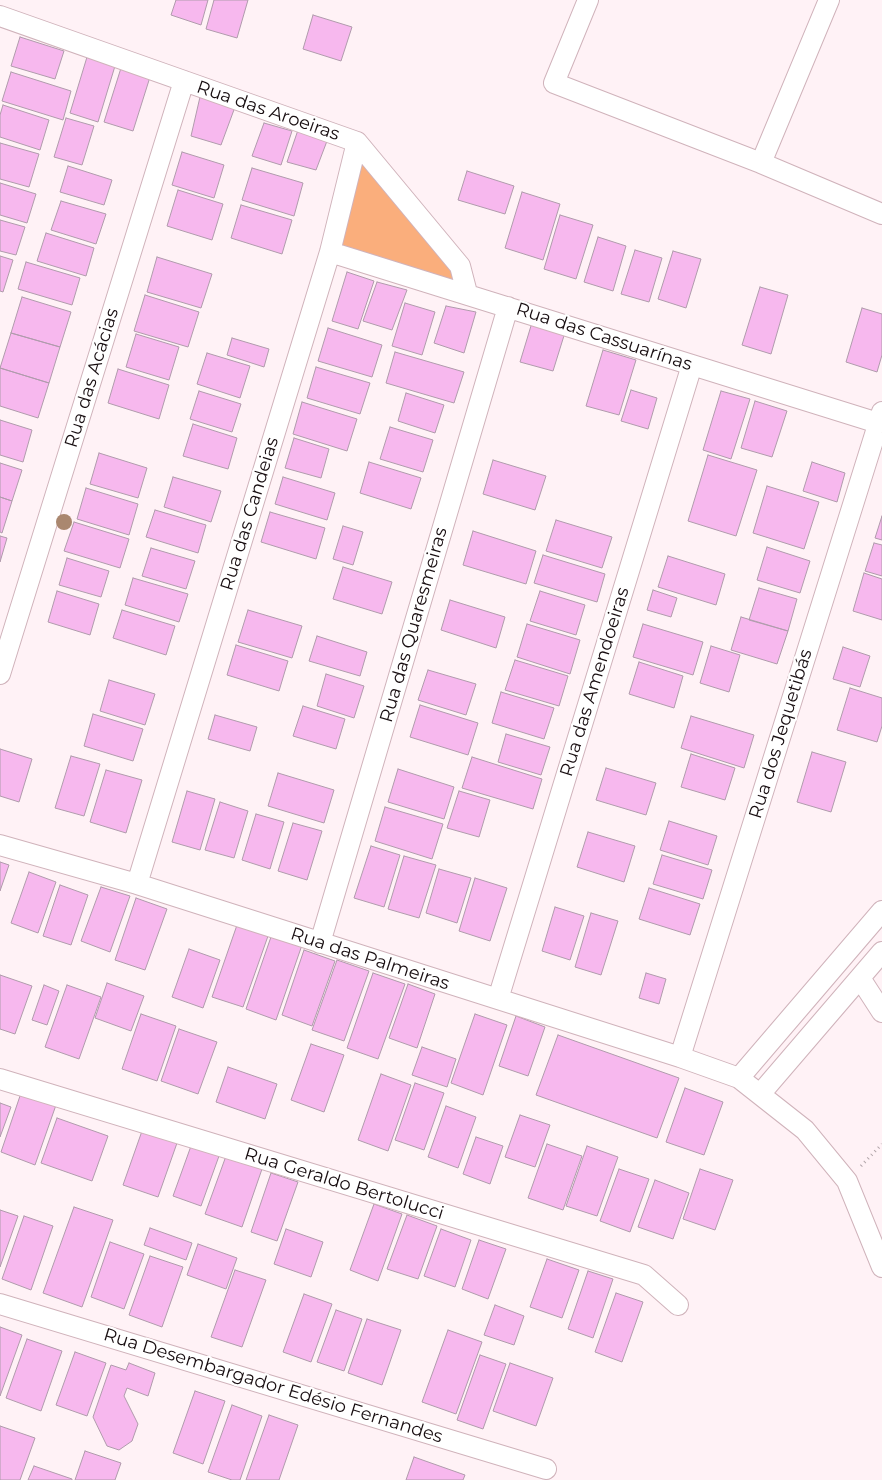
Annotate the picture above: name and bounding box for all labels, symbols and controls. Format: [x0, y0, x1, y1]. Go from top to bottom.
street label: Rua das Aroeiras [194, 76, 342, 146]
street label: Rua das Cassuarínas [513, 298, 695, 376]
street label: Rua das Acácias [61, 306, 123, 450]
street label: Rua das Candeias [216, 435, 284, 593]
street label: Rua das Quaresmeiras [376, 525, 452, 725]
street label: Rua das Amendoeiras [556, 585, 634, 779]
street label: Rua dos Jequetibás [745, 647, 817, 821]
street label: Rua das Palmeiras [288, 923, 452, 995]
street label: Rua Geraldo Bertolucci [242, 1143, 446, 1225]
street label: Rua Desembargador Edésio Fernandes [101, 1324, 445, 1448]

